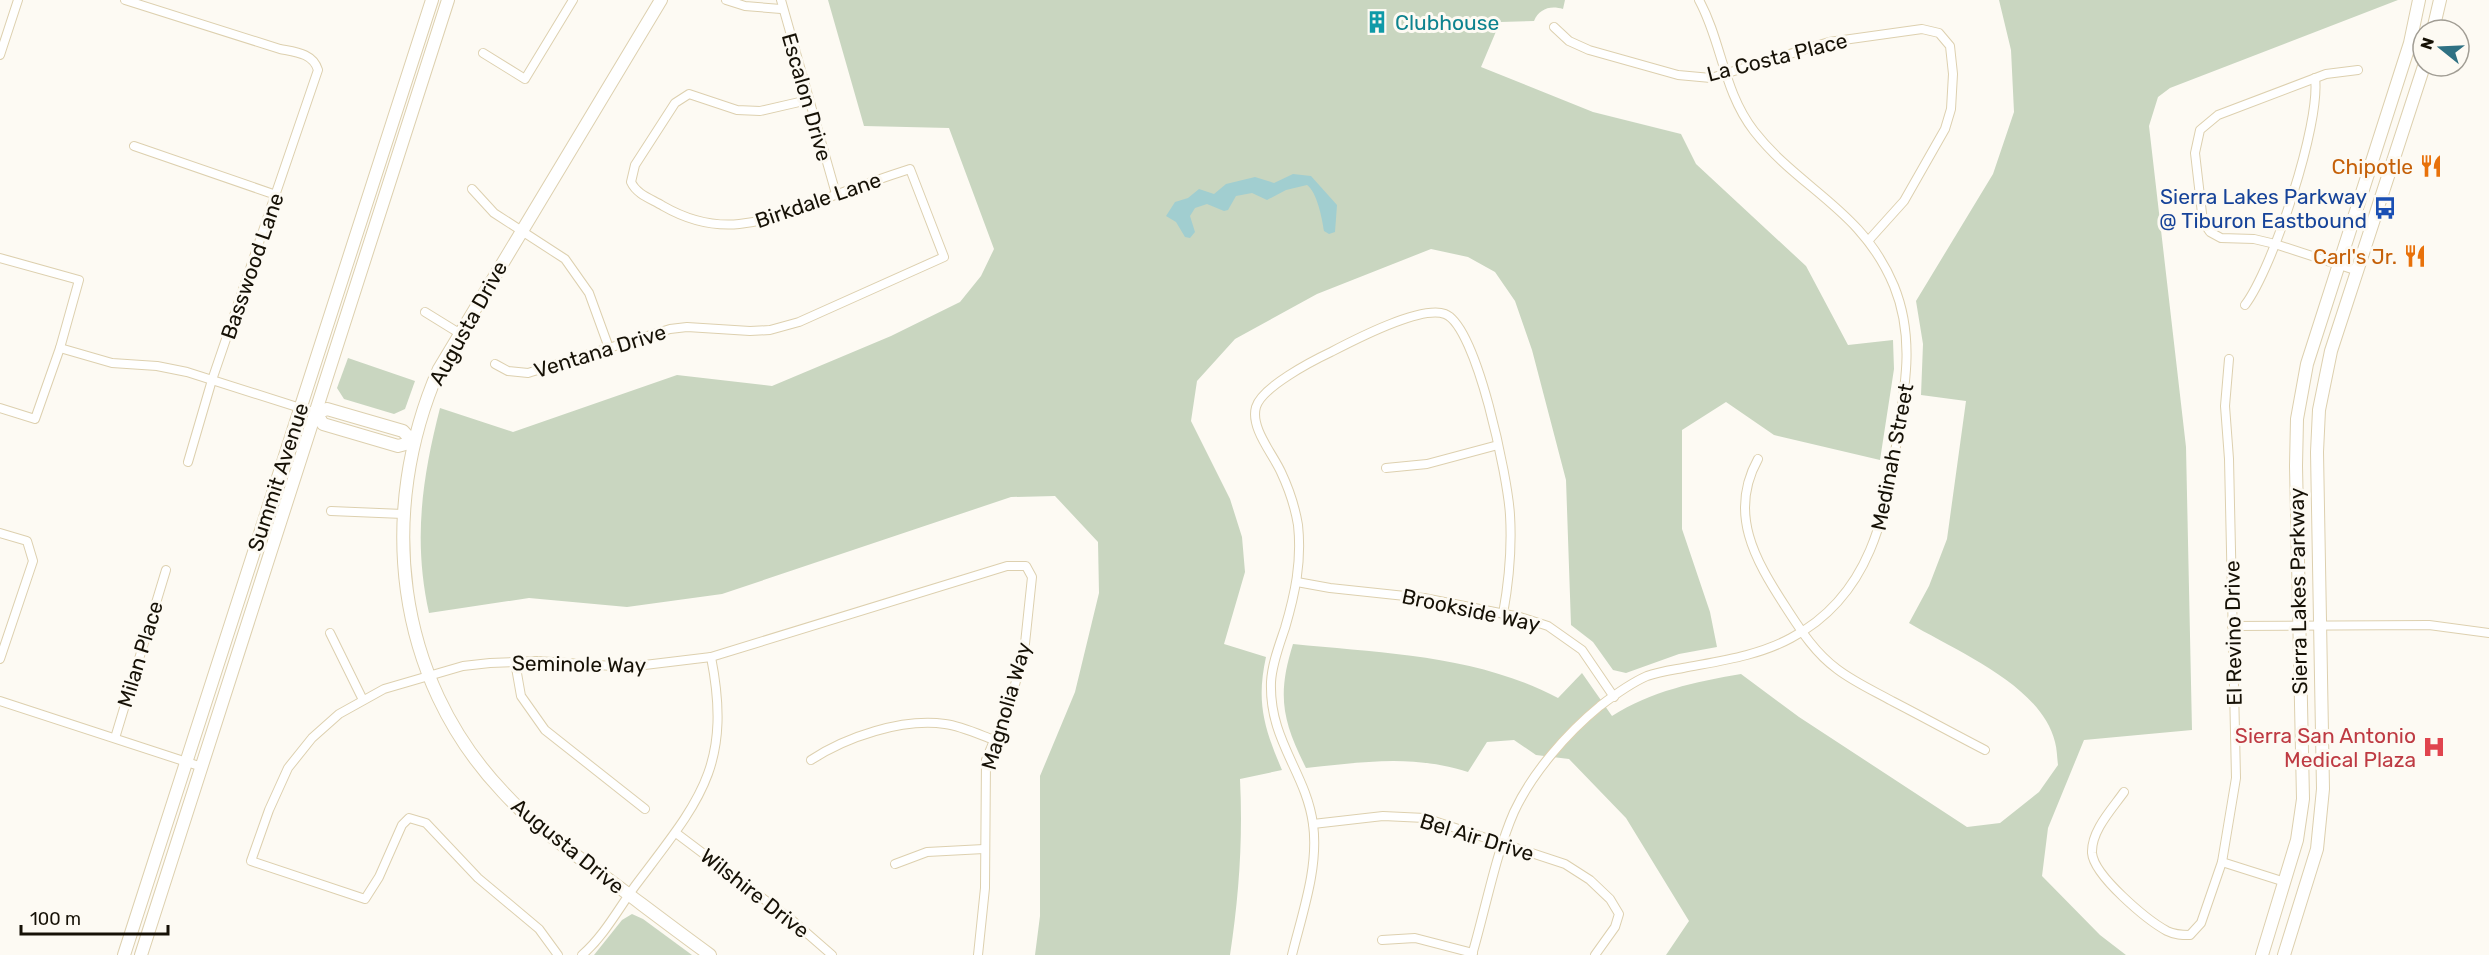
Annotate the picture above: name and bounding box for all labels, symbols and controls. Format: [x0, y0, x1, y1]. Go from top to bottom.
building icon: Clubhouse [1364, 9, 1390, 35]
place label: Clubhouse [1395, 10, 1499, 35]
north arrow [2411, 18, 2471, 78]
street label: La Costa Place [1704, 27, 1850, 87]
street label: Escalon Drive [777, 30, 837, 164]
text: N [2416, 35, 2438, 52]
restaurant icon: Chipotle [2418, 153, 2444, 179]
place label: Chipotle [2332, 154, 2413, 179]
street label: Birkdale Lane [752, 167, 884, 233]
place label: Sierra Lakes Parkway @ Tiburon Eastbound [2159, 184, 2367, 233]
street label: Basswood Lane [215, 190, 289, 342]
bus stop icon: Sierra Lakes Parkway @ Tiburon Eastbound [2372, 195, 2398, 221]
restaurant icon: Carl's Jr. [2402, 243, 2428, 269]
place label: Carl's Jr. [2313, 244, 2397, 269]
street label: Augusta Drive [424, 257, 512, 389]
street label: Ventana Drive [531, 319, 669, 383]
street label: Medinah Street [1866, 381, 1918, 533]
street label: Summit Avenue [242, 400, 314, 554]
street label: Sierra Lakes Parkway [2284, 487, 2312, 695]
street label: El Revino Drive [2219, 560, 2247, 706]
street label: Brookside Way [1400, 583, 1543, 637]
street label: Milan Place [112, 598, 168, 710]
street label: Magnolia Way [976, 639, 1036, 773]
street label: Seminole Way [512, 650, 647, 678]
place label: Sierra San Antonio Medical Plaza [2235, 723, 2416, 772]
hospital icon: Sierra San Antonio Medical Plaza [2421, 734, 2447, 760]
street label: Augusta Drive [507, 793, 629, 899]
street label: Bel Air Drive [1417, 808, 1537, 866]
street label: Wilshire Drive [696, 843, 814, 943]
scale bar [21, 898, 168, 936]
text: 100 m [30, 908, 81, 930]

